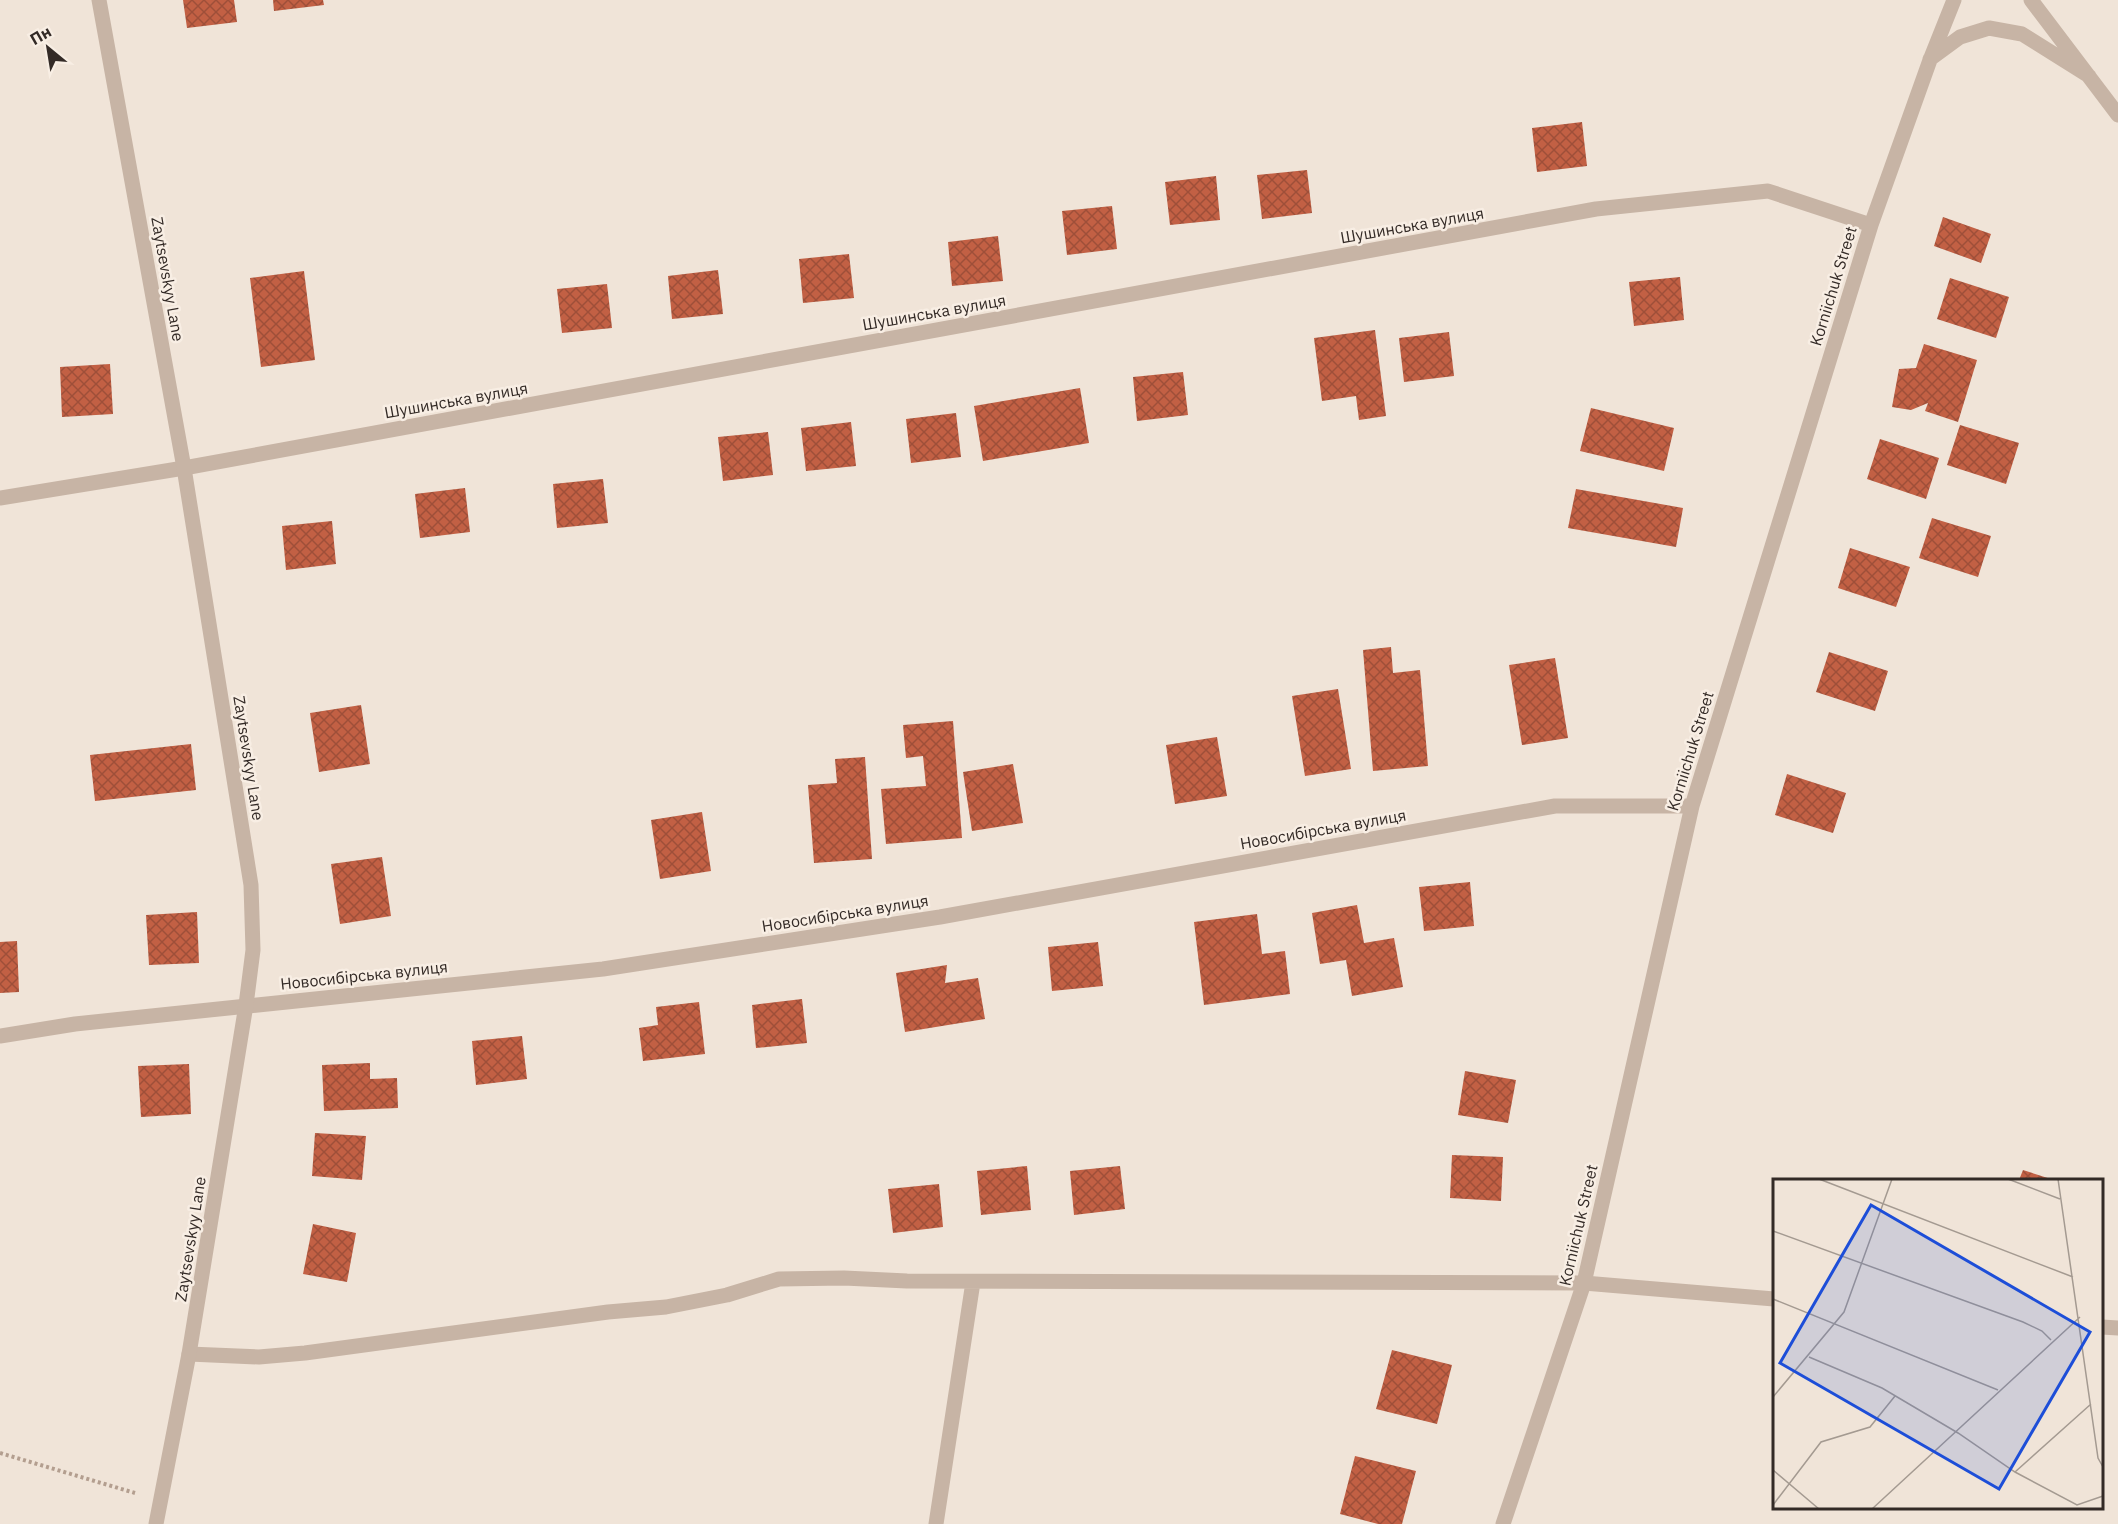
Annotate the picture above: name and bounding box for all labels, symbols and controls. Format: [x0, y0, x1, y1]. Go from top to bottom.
north arrow [18, 18, 78, 78]
text: Пн [26, 21, 55, 49]
street label: Шушинська вулиця [1339, 203, 1485, 247]
street label: Zaytsevskyy Lane [147, 215, 189, 343]
street label: Korniichuk Street [1805, 224, 1861, 348]
street label: Шушинська вулиця [861, 290, 1007, 334]
street label: Шушинська вулиця [383, 378, 529, 422]
street label: Korniichuk Street [1662, 689, 1718, 813]
street label: Zaytsevskyy Lane [229, 694, 269, 822]
street label: Новосибірська вулиця [1238, 805, 1408, 853]
street label: Новосибірська вулиця [760, 890, 930, 936]
street label: Новосибірська вулиця [279, 956, 449, 994]
street label: Korniichuk Street [1554, 1162, 1602, 1288]
street label: Zaytsevskyy Lane [170, 1175, 210, 1303]
inset map [1773, 1179, 2103, 1509]

